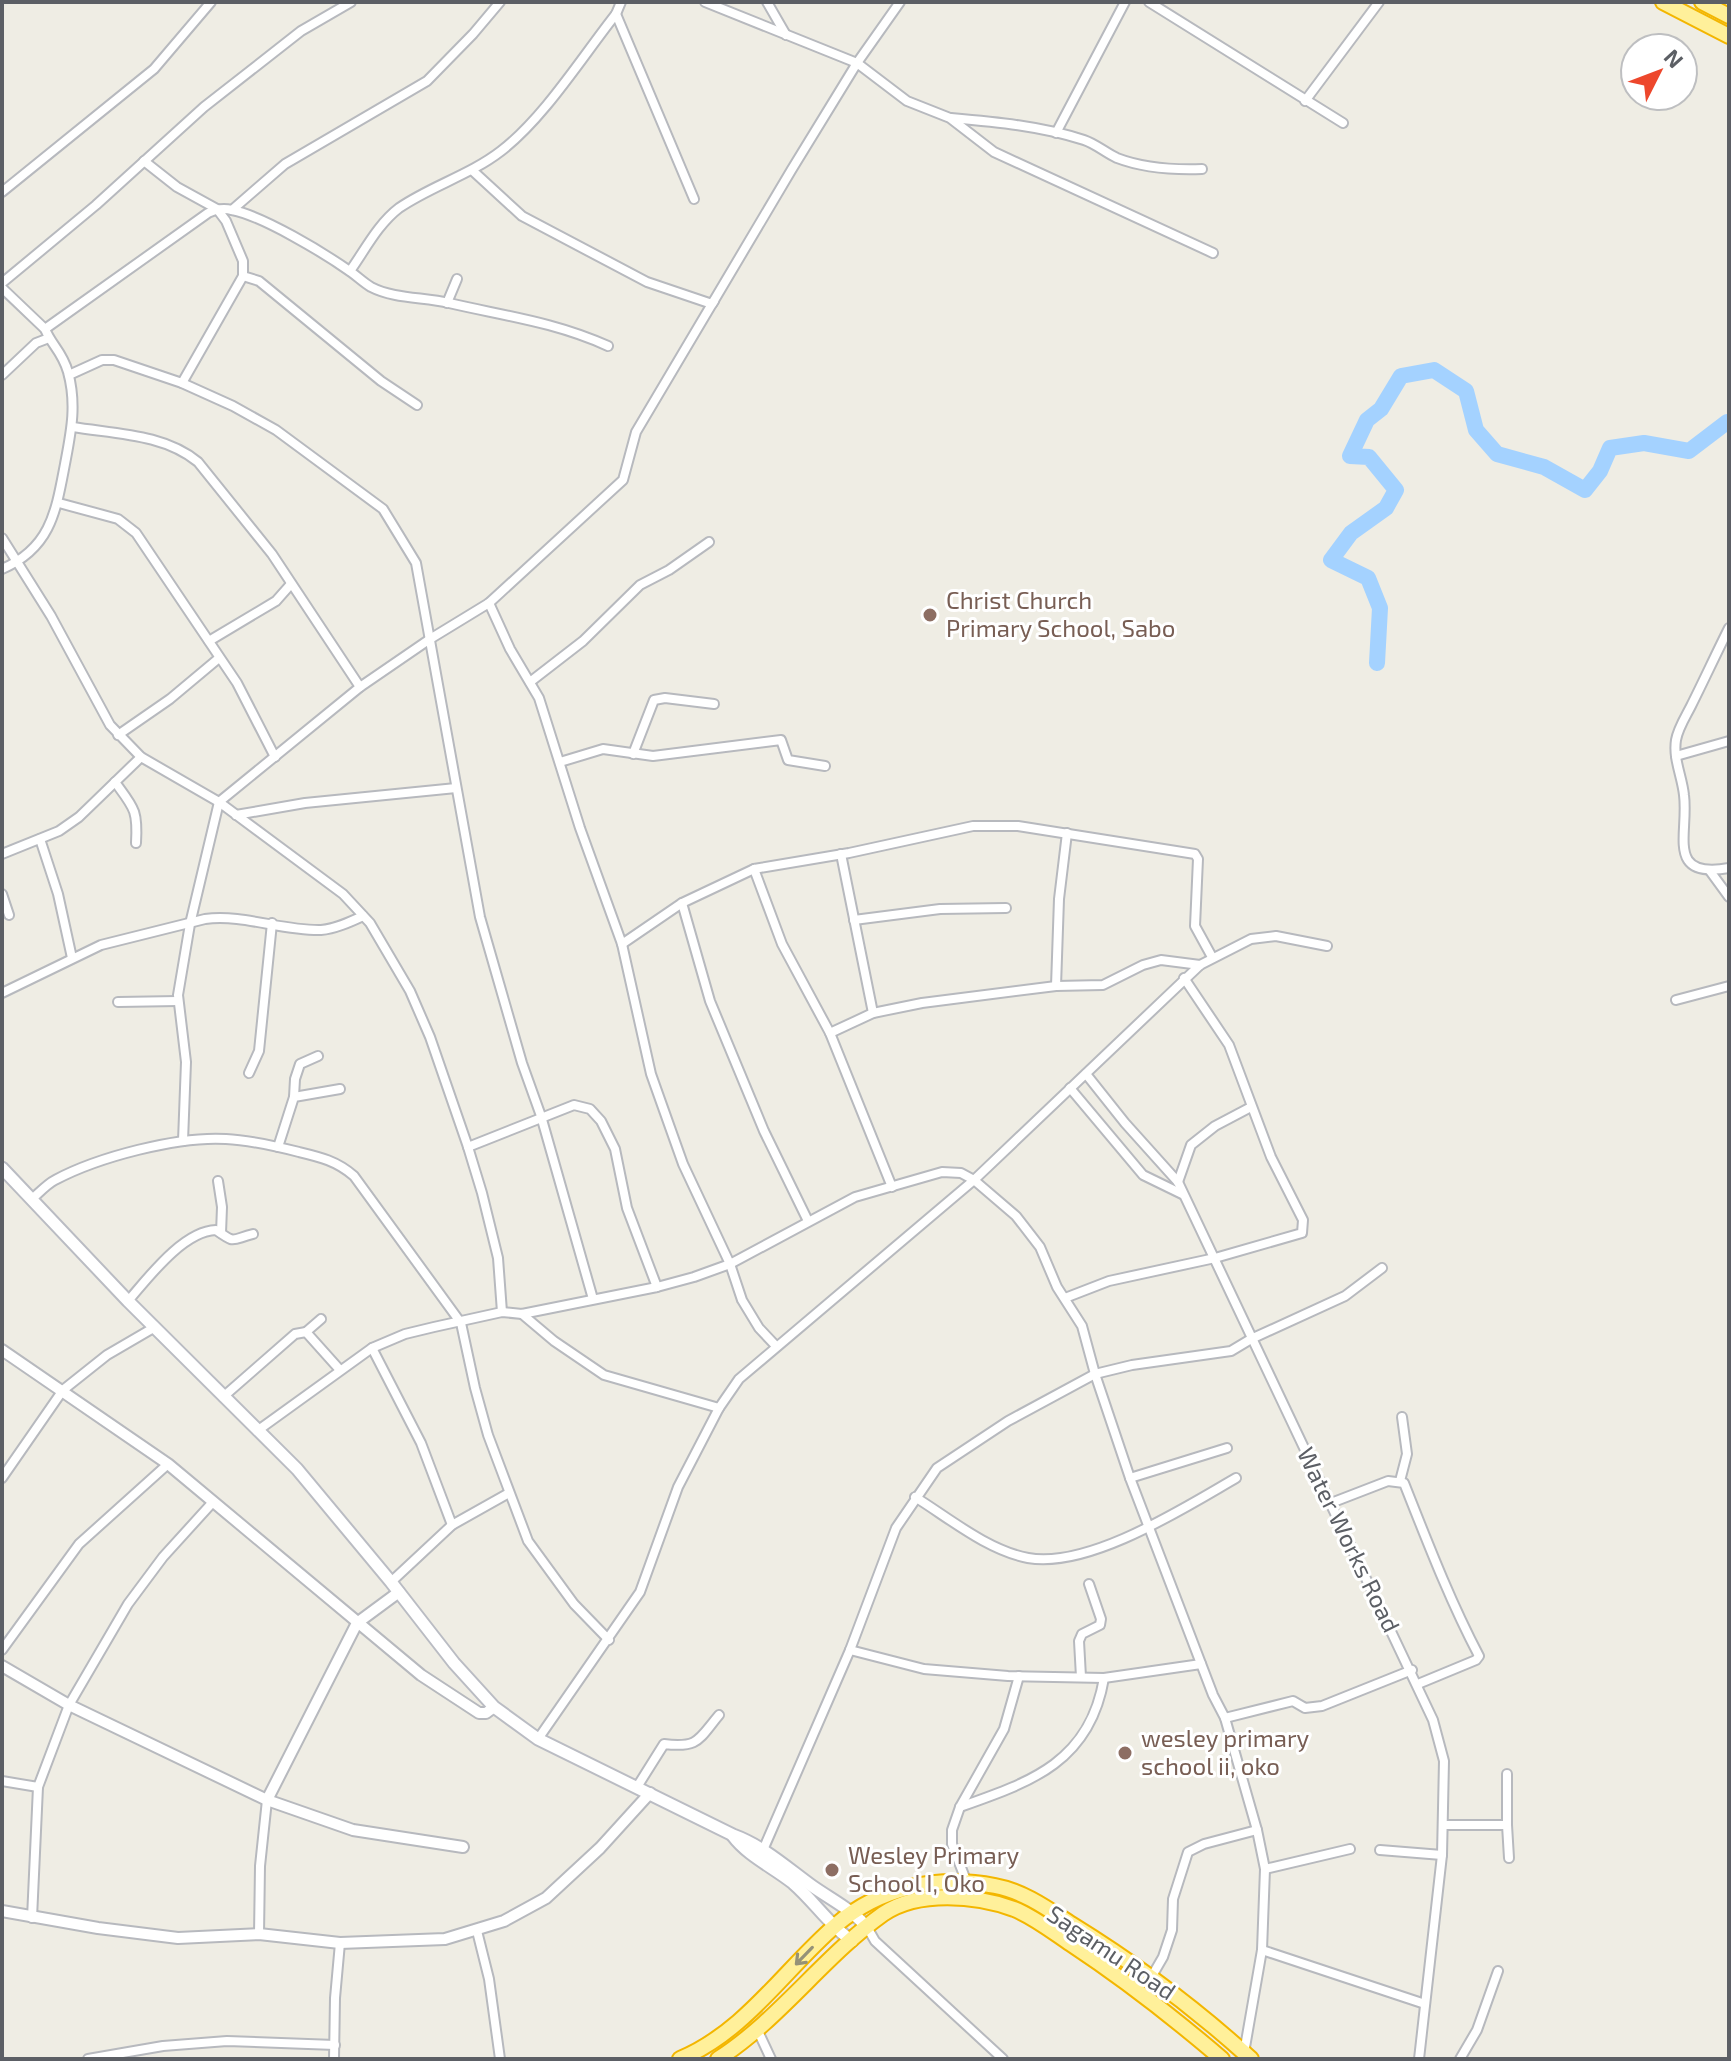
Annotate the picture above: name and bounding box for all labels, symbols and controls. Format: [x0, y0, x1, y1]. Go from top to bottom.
north arrow [1619, 32, 1699, 112]
text: N [1660, 43, 1690, 73]
place label: Christ Church Primary School, Sabo [946, 585, 1175, 642]
marker: Christ Church Primary School, Sabo [921, 606, 939, 624]
street label: Water Works Road [1292, 1442, 1407, 1637]
place label: wesley primary school ii, oko [1141, 1723, 1310, 1780]
marker: wesley primary school ii, oko [1116, 1744, 1134, 1762]
place label: Wesley Primary School I, Oko [848, 1840, 1019, 1897]
marker: Wesley Primary School I, Oko [823, 1861, 841, 1879]
street label: Sagamu Road [1042, 1898, 1181, 2005]
one-way arrow [795, 1946, 814, 1965]

